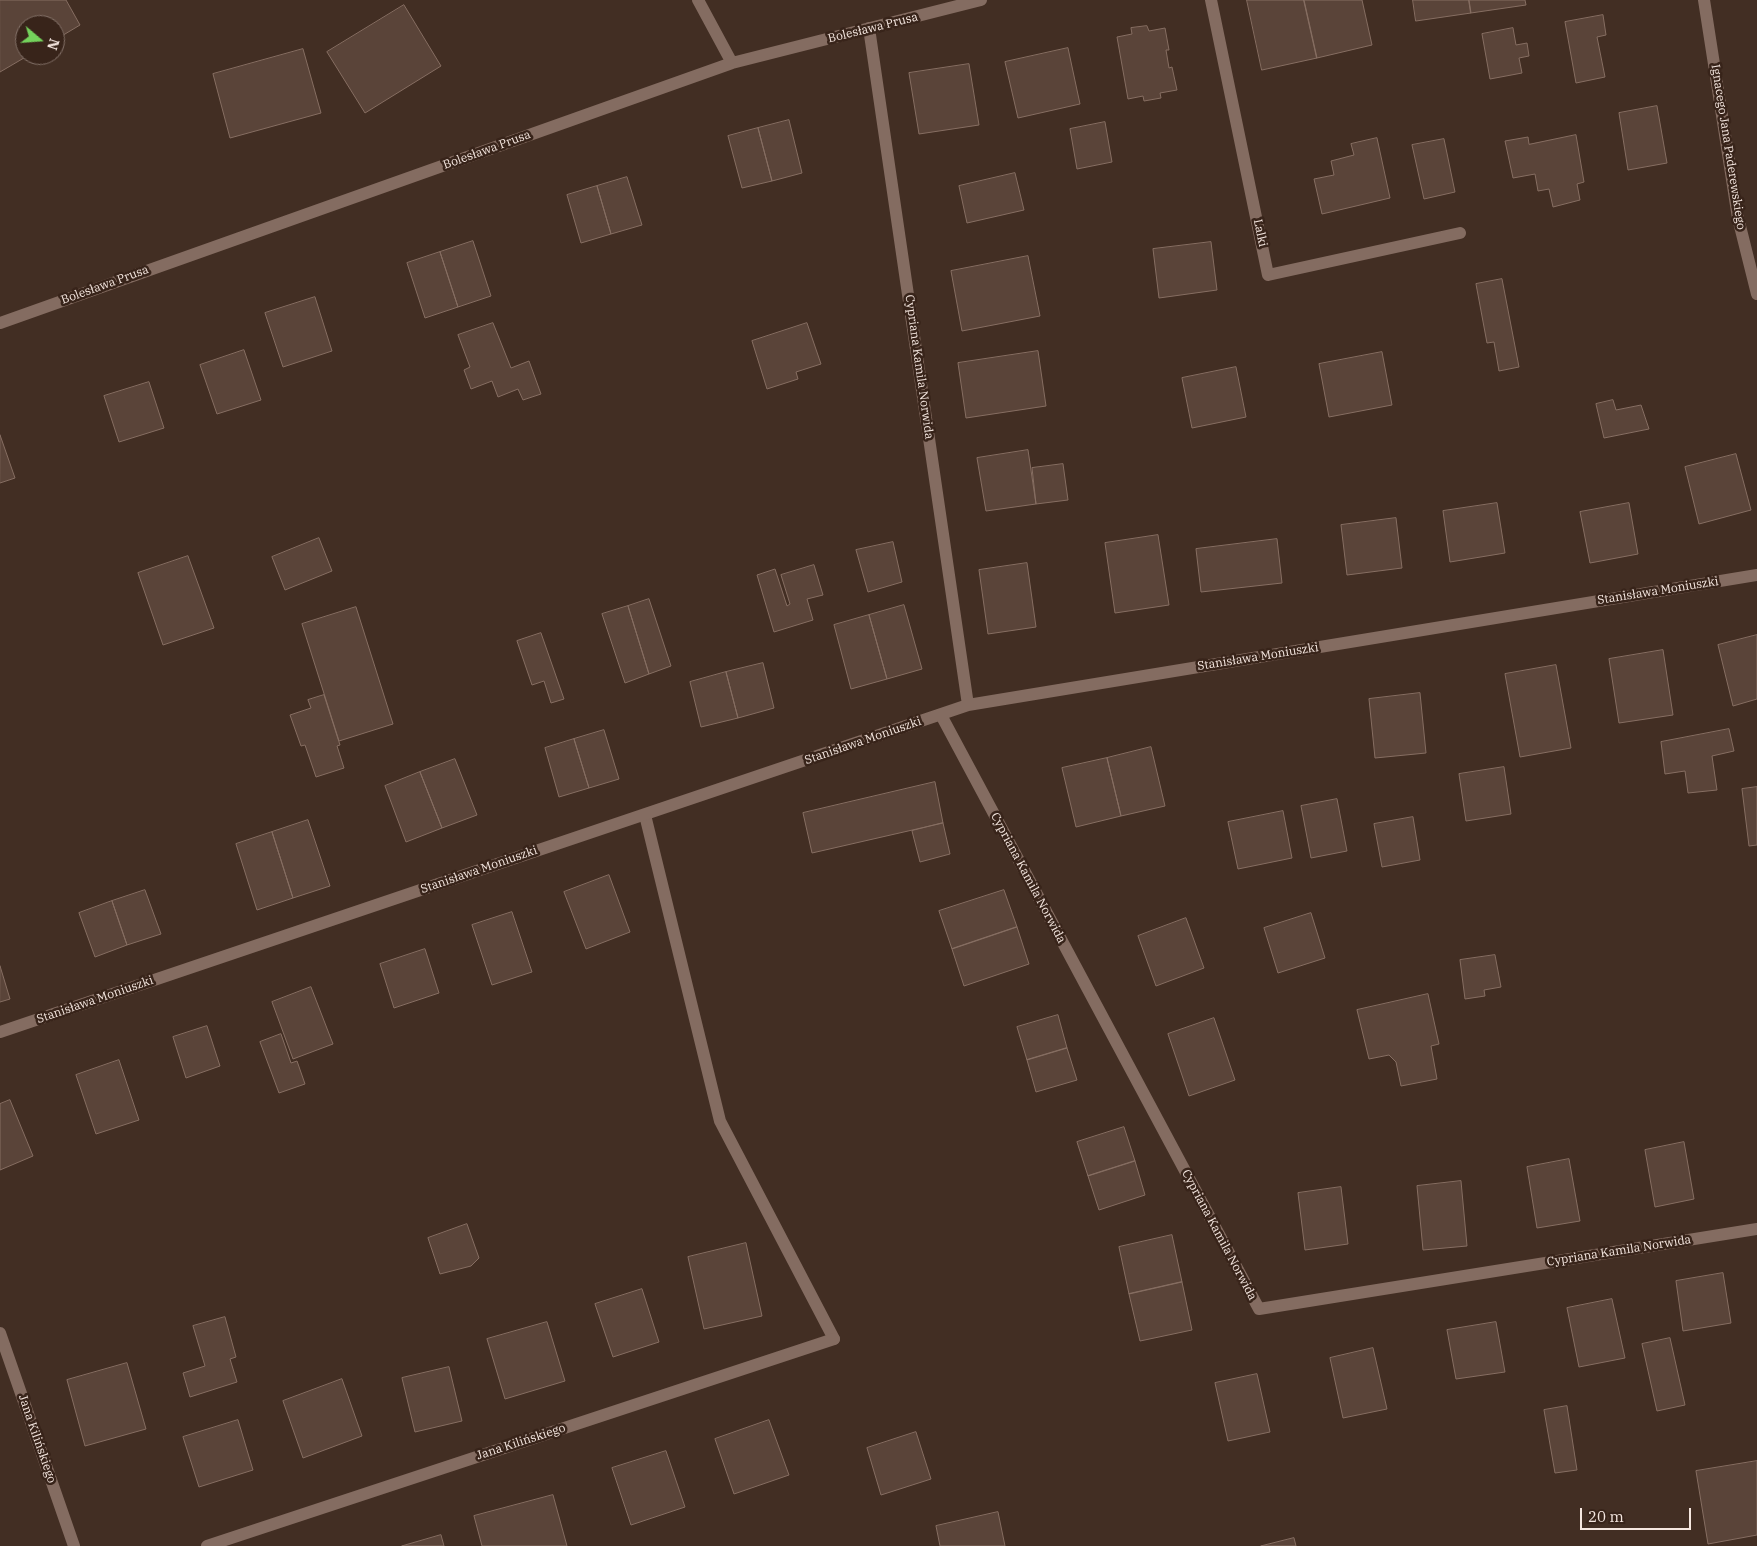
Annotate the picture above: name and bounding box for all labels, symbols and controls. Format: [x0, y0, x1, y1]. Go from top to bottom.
street label: Bolesława Prusa [827, 10, 919, 46]
north arrow [15, 15, 65, 65]
text: N [43, 36, 64, 52]
street label: Ignacego Jana Paderewskiego [1708, 63, 1748, 231]
street label: Bolesława Prusa [441, 127, 533, 173]
street label: Lalki [1250, 218, 1270, 248]
street label: Bolesława Prusa [59, 262, 151, 308]
street label: Cypriana Kamila Norwida [902, 294, 936, 440]
street label: Stanisława Moniuszki [1596, 574, 1720, 608]
street label: Stanisława Moniuszki [1196, 640, 1320, 674]
street label: Stanisława Moniuszki [803, 714, 923, 768]
street label: Cypriana Kamila Norwida [987, 810, 1069, 946]
street label: Stanisława Moniuszki [419, 843, 539, 897]
street label: Stanisława Moniuszki [35, 973, 155, 1027]
street label: Cypriana Kamila Norwida [1178, 1167, 1260, 1303]
street label: Cypriana Kamila Norwida [1546, 1232, 1692, 1270]
street label: Jana Kilińskiego [15, 1393, 59, 1485]
street label: Jana Kilińskiego [475, 1421, 567, 1463]
scale bar [1582, 1498, 1693, 1530]
text: 20 m [1588, 1507, 1624, 1526]

